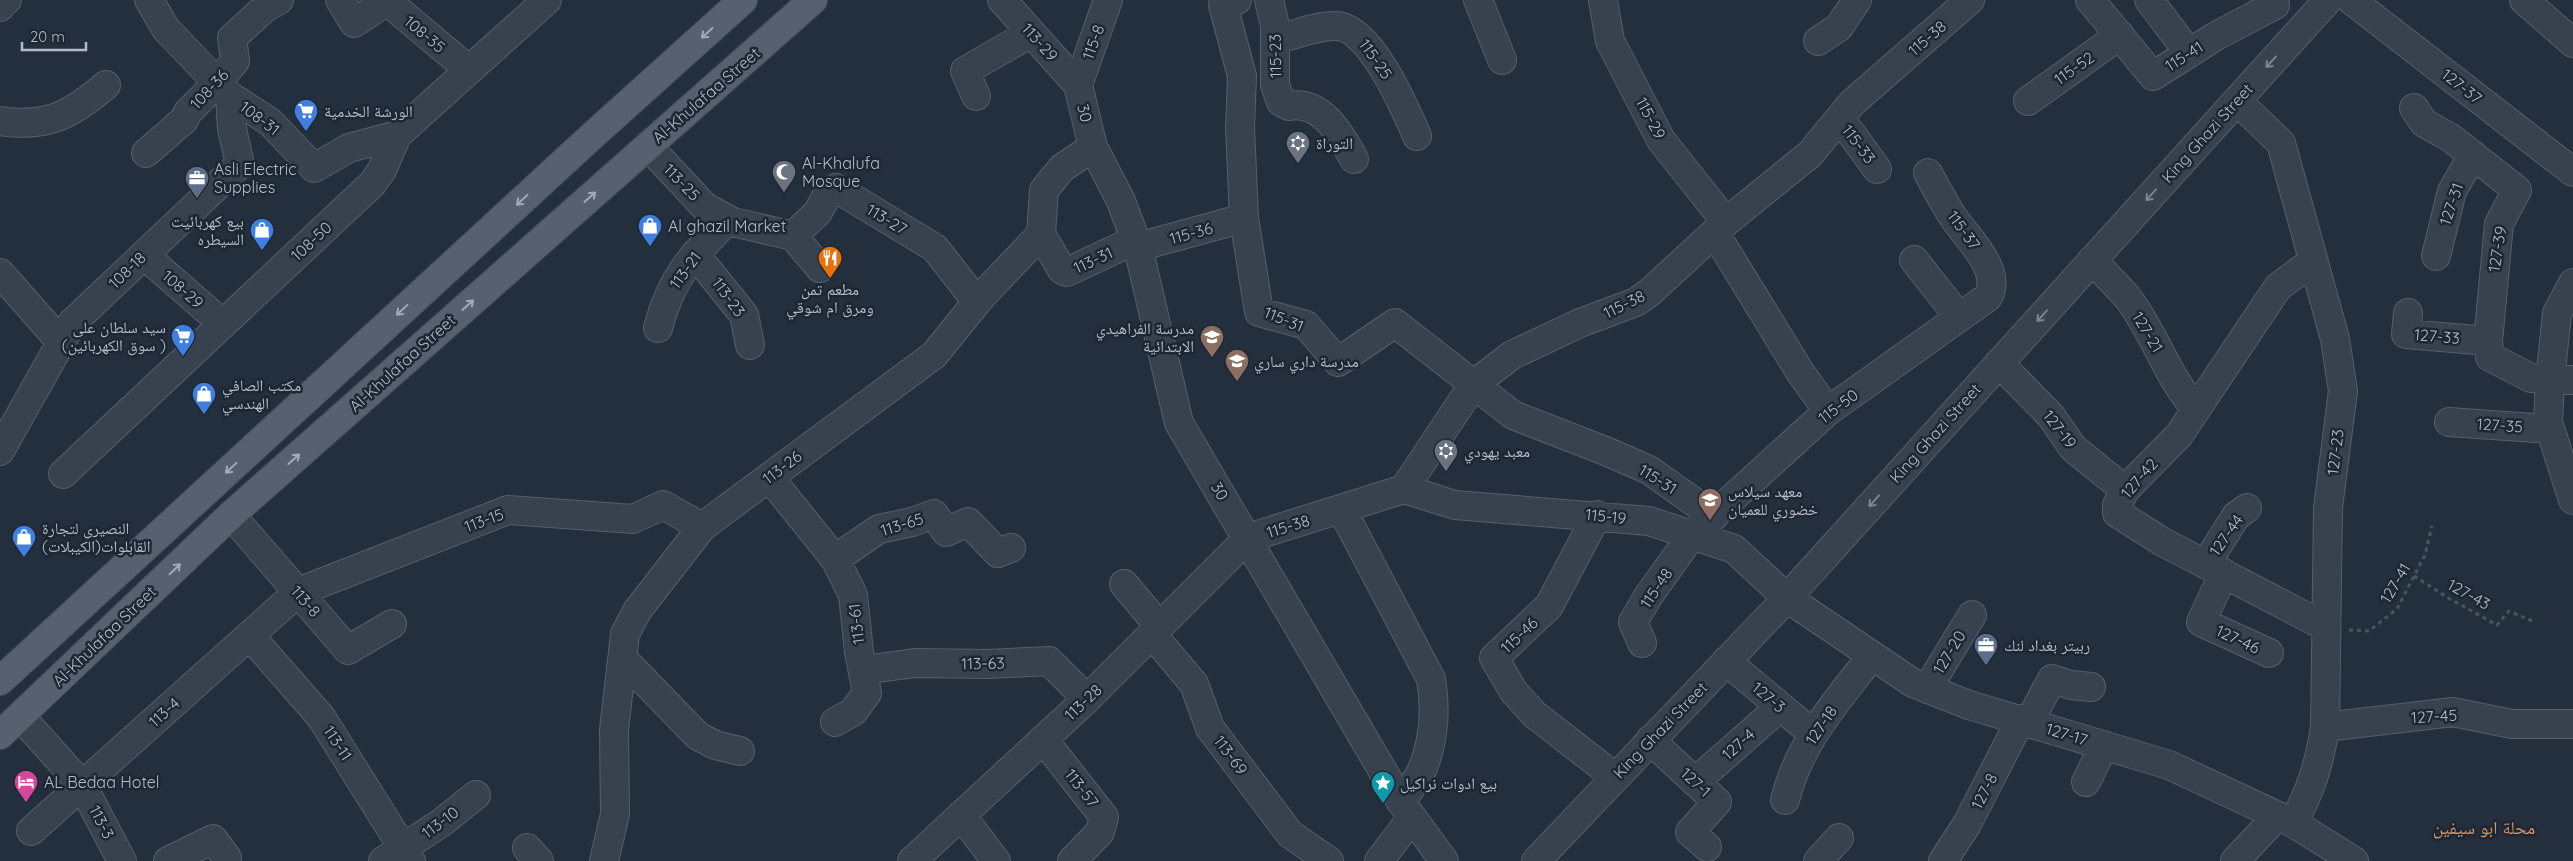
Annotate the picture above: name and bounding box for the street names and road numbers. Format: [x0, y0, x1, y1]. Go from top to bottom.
street label: 108-35 [400, 11, 450, 57]
street label: 115-38 [1904, 16, 1950, 60]
street label: 113-29 [1018, 19, 1062, 65]
street label: 115-8 [1078, 22, 1108, 62]
street label: 115-23 [1265, 34, 1285, 78]
street label: 115-25 [1355, 35, 1397, 83]
street label: 115-41 [2161, 37, 2207, 75]
street label: Al-Khulafaa Street [648, 43, 764, 147]
street label: 115-52 [2050, 47, 2098, 89]
street label: 127-37 [2438, 64, 2486, 108]
street label: 108-36 [186, 65, 233, 113]
street label: King Ghazi Street [2157, 79, 2257, 187]
street label: 115-29 [1632, 94, 1670, 142]
street label: 108-31 [236, 97, 284, 139]
street label: 30 [1073, 102, 1097, 124]
street label: 115-33 [1838, 121, 1880, 167]
street label: 113-25 [660, 159, 704, 205]
street label: 127-31 [2435, 180, 2467, 228]
street label: 113-27 [863, 199, 911, 239]
street label: 115-37 [1943, 207, 1985, 253]
street label: 108-50 [286, 217, 336, 265]
street label: 115-36 [1167, 218, 1215, 248]
street label: 127-39 [2484, 225, 2511, 273]
street label: 113-31 [1070, 242, 1116, 278]
street label: 108-18 [104, 247, 150, 293]
street label: 113-21 [665, 247, 705, 293]
street label: 108-29 [158, 266, 208, 312]
street label: 113-23 [708, 273, 750, 321]
street label: 115-38 [1600, 285, 1648, 323]
street label: 115-31 [1261, 302, 1307, 336]
street label: 127-21 [2128, 308, 2168, 356]
street label: Al-Khulafaa Street [345, 310, 459, 416]
street label: 127-33 [2413, 324, 2461, 348]
street label: King Ghazi Street [1885, 379, 1985, 487]
street label: 115-50 [1814, 384, 1862, 428]
street label: 127-19 [2039, 406, 2081, 452]
street label: 127-35 [2476, 413, 2524, 437]
street label: 127-23 [2322, 428, 2348, 476]
street label: 113-26 [758, 446, 806, 488]
street label: 127-42 [2116, 454, 2162, 502]
street label: 115-31 [1635, 460, 1681, 498]
street label: 30 [1207, 478, 1233, 504]
street label: 113-15 [462, 504, 506, 536]
street label: 115-19 [1585, 504, 1627, 528]
street label: 113-65 [878, 508, 926, 540]
street label: 115-38 [1264, 510, 1312, 542]
street label: 127-44 [2205, 511, 2247, 559]
street label: 127-41 [2375, 559, 2415, 607]
street label: 115-48 [1635, 564, 1677, 612]
street label: 127-43 [2444, 574, 2494, 614]
street label: 113-8 [287, 581, 325, 621]
street label: Al-Khulafaa Street [48, 582, 160, 690]
street label: 113-61 [844, 602, 868, 646]
street label: 115-46 [1496, 612, 1542, 657]
street label: 127-46 [2213, 620, 2263, 658]
street label: 127-20 [1928, 627, 1970, 677]
street label: 113-63 [961, 653, 1005, 673]
street label: King Ghazi Street [1609, 677, 1711, 783]
street label: 127-3 [1748, 677, 1790, 717]
street label: 113-28 [1060, 680, 1106, 724]
street label: 113-4 [144, 693, 184, 731]
street label: 127-18 [1801, 702, 1841, 748]
street label: 127-45 [2410, 705, 2458, 727]
street label: 127-17 [2044, 718, 2090, 750]
street label: 113-11 [319, 722, 357, 764]
street label: 127-4 [1717, 724, 1759, 764]
street label: 113-69 [1210, 731, 1252, 779]
street label: 127-1 [1677, 763, 1715, 801]
street label: 113-57 [1061, 765, 1103, 811]
street label: 127-8 [1967, 770, 2001, 812]
street label: 113-3 [85, 802, 119, 842]
street label: 113-10 [418, 802, 462, 842]

